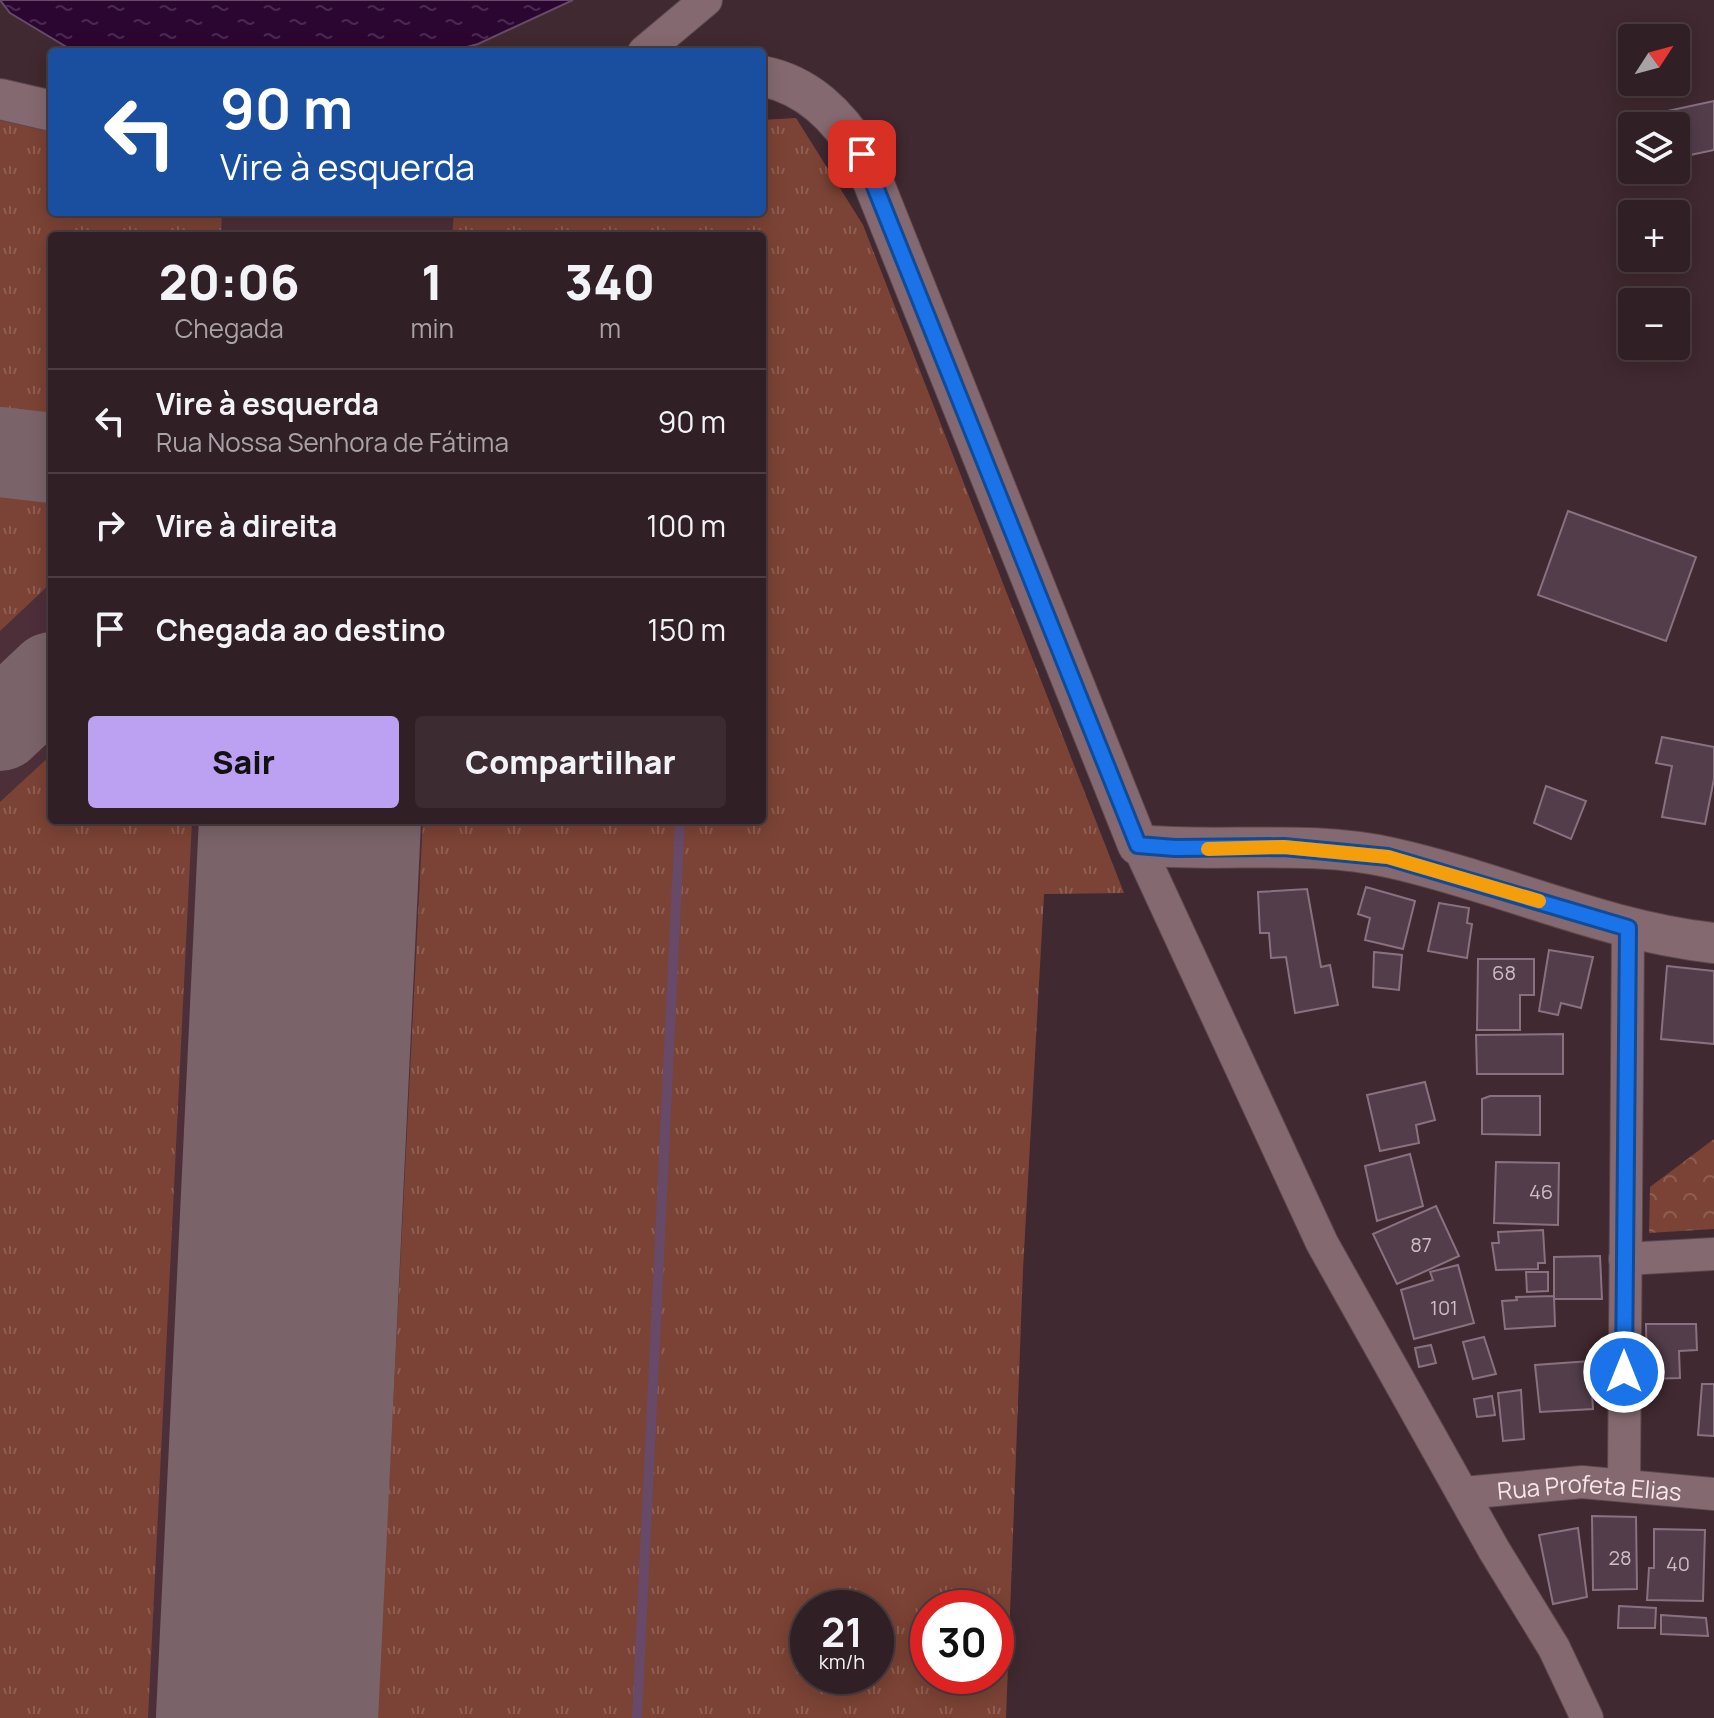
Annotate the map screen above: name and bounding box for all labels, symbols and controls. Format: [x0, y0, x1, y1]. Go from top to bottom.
north arrow [1618, 24, 1690, 96]
map controls [1618, 24, 1690, 360]
text: 90 m [220, 69, 353, 146]
icon: left [88, 80, 192, 184]
button: layers [1618, 112, 1690, 184]
pin [828, 120, 896, 188]
icon: arrive [840, 132, 884, 176]
text: Vire à esquerda [220, 142, 475, 191]
button: + [1618, 200, 1690, 272]
text: 20:06 [159, 249, 300, 314]
text: 1 [421, 249, 443, 314]
text: 340 [565, 249, 655, 314]
button: − [1618, 288, 1690, 360]
text: Chegada [175, 310, 284, 346]
text: min [410, 310, 454, 346]
text: m [599, 310, 621, 346]
text: Vire à esquerda [156, 383, 379, 424]
icon: left [88, 399, 132, 443]
text: 90 m [658, 401, 726, 442]
text: Rua Nossa Senhora de Fátima [156, 424, 509, 460]
icon: right [88, 503, 132, 547]
text: Vire à direita [156, 505, 337, 546]
text: 100 m [646, 505, 726, 546]
icon: arrive [88, 607, 132, 651]
text: Chegada ao destino [156, 609, 446, 650]
text: 150 m [647, 609, 726, 650]
button: Sair [88, 716, 399, 808]
button: Compartilhar [415, 716, 726, 808]
house number: 68 [1492, 959, 1516, 986]
house number: 46 [1529, 1178, 1553, 1205]
house number: 87 [1410, 1231, 1432, 1258]
house number: 101 [1430, 1294, 1458, 1321]
position arrow [1582, 1330, 1666, 1414]
street label: Rua Profeta Elias [1496, 1466, 1683, 1508]
house number: 28 [1608, 1544, 1632, 1571]
house number: 40 [1666, 1550, 1690, 1577]
speed limit sign: 30 [910, 1590, 1014, 1694]
text: 21 [821, 1604, 863, 1659]
text: km/h [819, 1648, 865, 1675]

